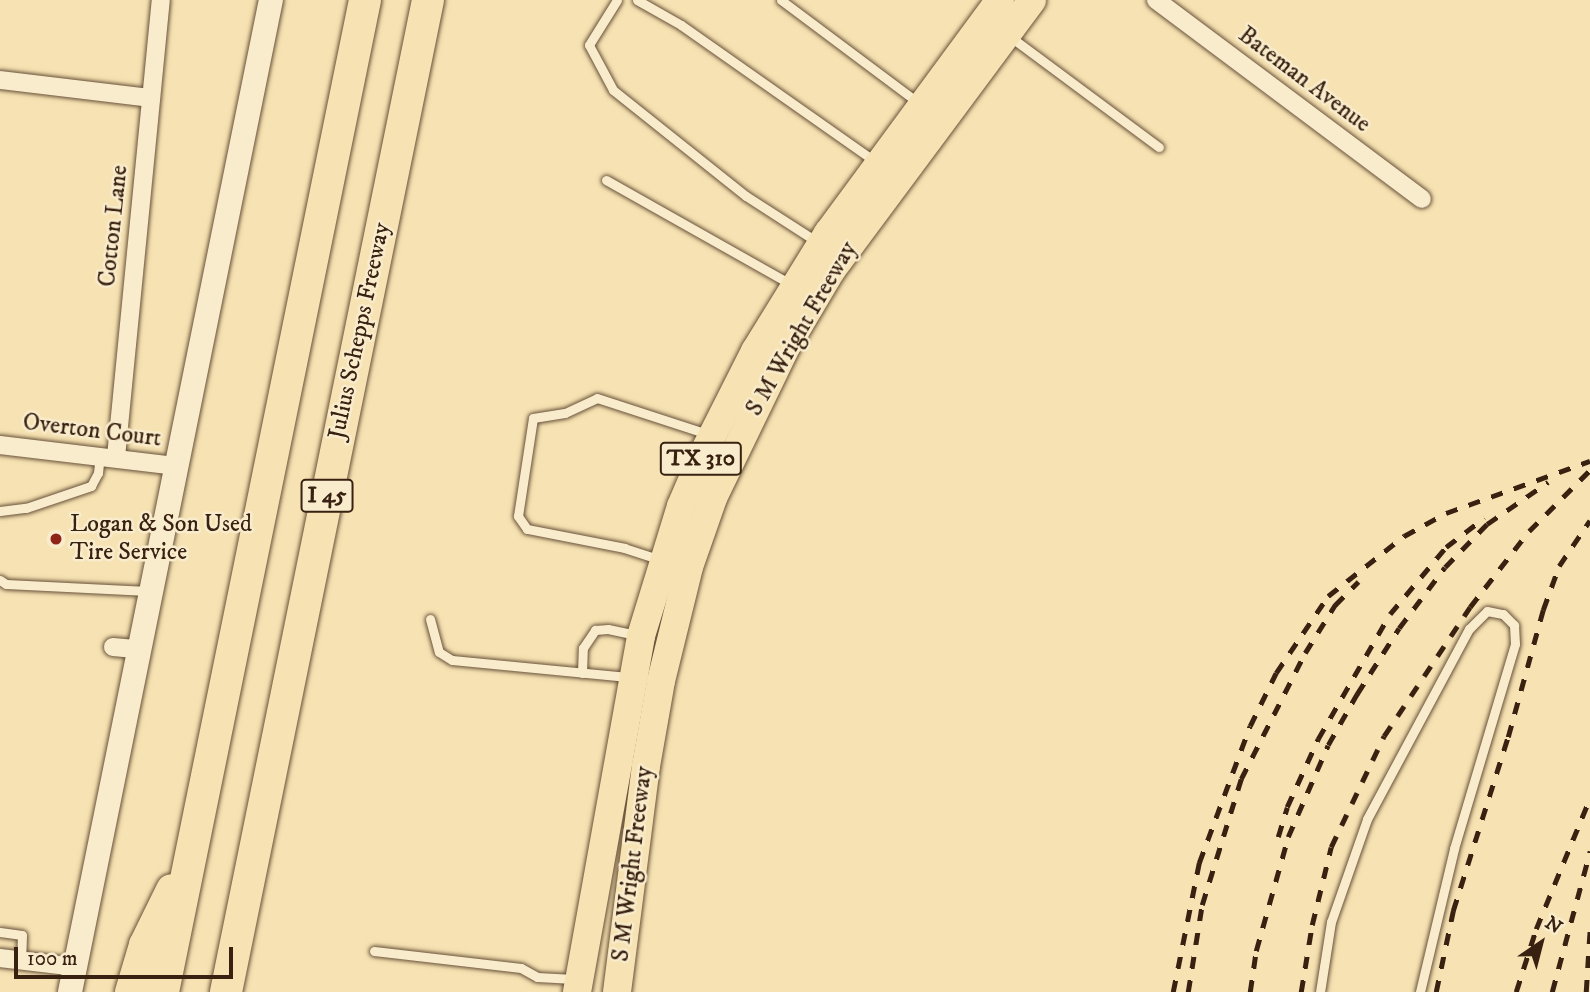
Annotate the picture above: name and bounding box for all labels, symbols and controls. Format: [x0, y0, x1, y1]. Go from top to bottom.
street label: Bateman Avenue [1232, 21, 1376, 139]
street label: Cotton Lane [93, 164, 135, 288]
street label: Julius Schepps Freeway [323, 220, 397, 442]
street label: S M Wright Freeway [740, 237, 864, 421]
street label: Overton Court [21, 408, 163, 454]
road number: TX 310 [659, 440, 743, 478]
road number: I 45 [299, 476, 355, 516]
place label: Logan & Son Used Tire Service [70, 511, 252, 567]
marker: Logan & Son Used Tire Service [48, 531, 64, 547]
street label: S M Wright Freeway [607, 765, 659, 963]
north arrow [1506, 908, 1576, 978]
text: N [1540, 911, 1566, 939]
scale bar [18, 932, 236, 976]
text: 100 m [27, 946, 78, 972]

